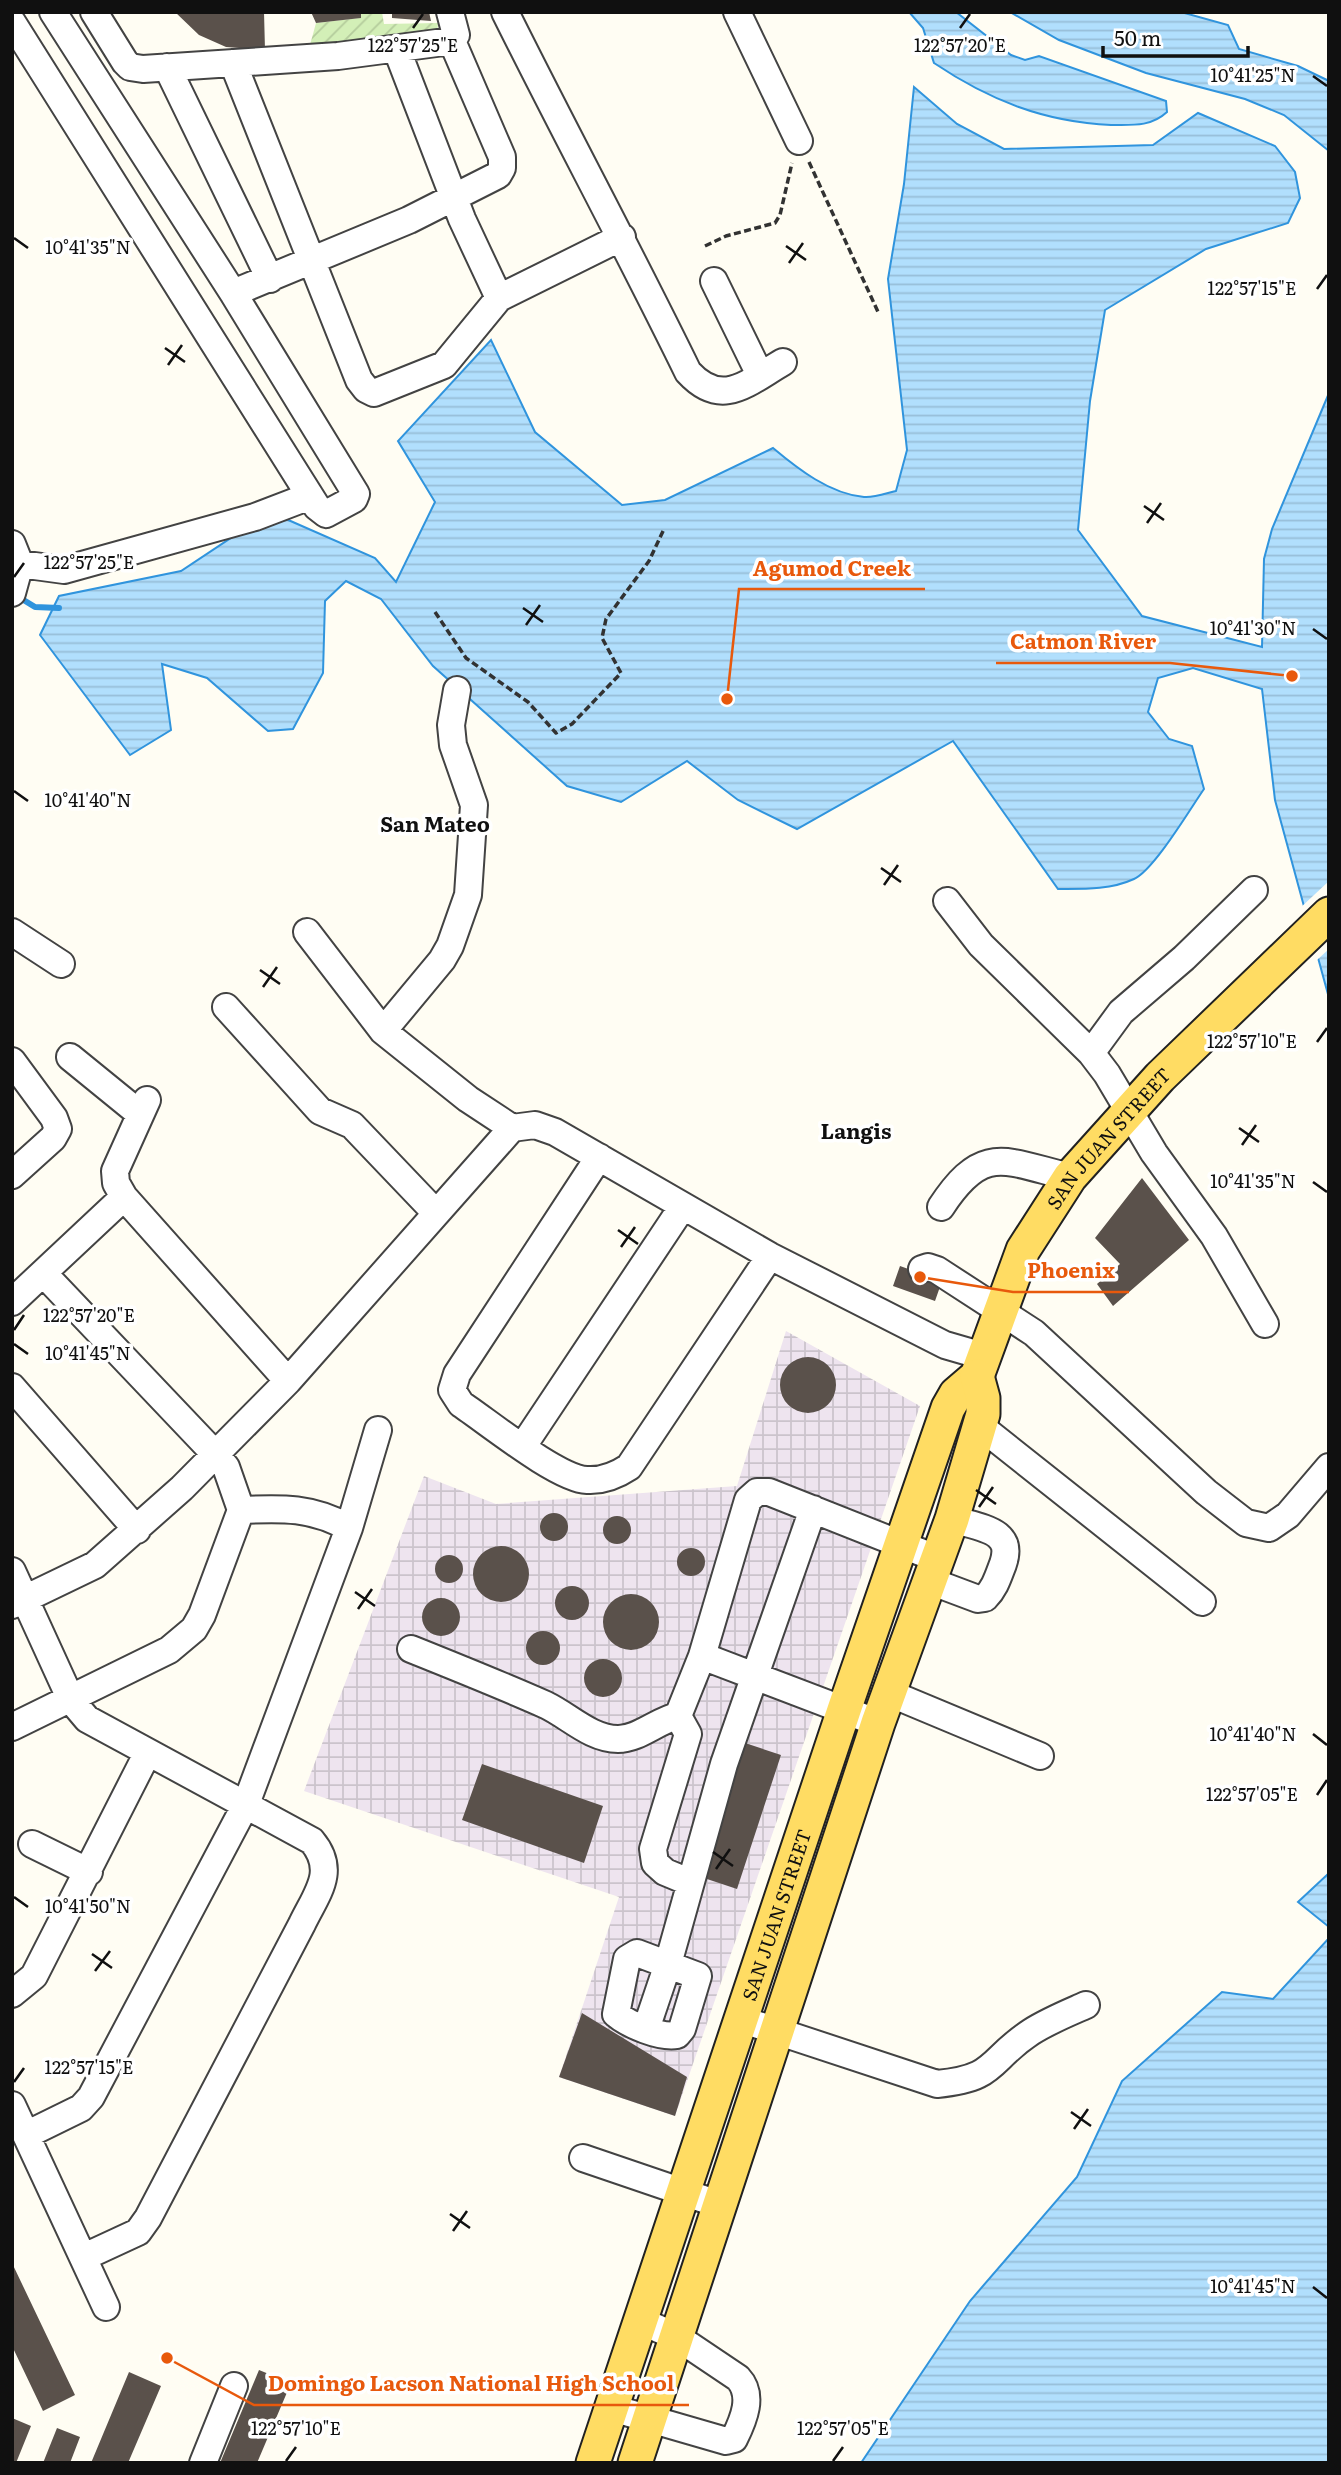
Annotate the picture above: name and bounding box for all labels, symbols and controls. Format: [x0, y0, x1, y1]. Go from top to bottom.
scale bar [1103, 14, 1248, 58]
text: 50 m [1114, 21, 1161, 52]
text: 122°57'25"E [368, 31, 458, 58]
text: 122°57'20"E [914, 31, 1006, 58]
text: 10°41'25"N [1211, 61, 1295, 88]
text: 10°41'35"N [45, 233, 131, 260]
text: 122°57'15"E [1208, 274, 1296, 301]
callout: Agumod Creek [739, 547, 925, 589]
text: 122°57'25"E [44, 548, 134, 575]
text: Agumod Creek [753, 551, 912, 582]
text: 10°41'30"N [1210, 614, 1296, 641]
callout: Catmon River [996, 621, 1170, 663]
text: Catmon River [1010, 624, 1157, 655]
text: 10°41'40"N [45, 786, 131, 813]
district label: San Mateo [380, 807, 490, 838]
text: 122°57'10"E [1207, 1027, 1297, 1054]
street label: SAN JUAN STREET [1039, 1060, 1176, 1214]
district label: Langis [821, 1114, 891, 1145]
text: 10°41'35"N [1210, 1167, 1296, 1194]
callout: Phoenix [1013, 1250, 1129, 1292]
text: Phoenix [1027, 1253, 1115, 1284]
text: 122°57'20"E [43, 1301, 135, 1328]
text: 10°41'45"N [45, 1339, 131, 1366]
text: 10°41'40"N [1210, 1720, 1296, 1747]
text: 122°57'05"E [1206, 1780, 1298, 1807]
street label: SAN JUAN STREET [734, 1825, 817, 2004]
text: 10°41'50"N [45, 1892, 131, 1919]
text: 122°57'15"E [45, 2053, 133, 2080]
text: 10°41'45"N [1210, 2272, 1296, 2299]
callout: Domingo Lacson National High School [254, 2363, 689, 2405]
text: Domingo Lacson National High School [268, 2366, 675, 2397]
text: 122°57'10"E [251, 2414, 341, 2441]
text: 122°57'05"E [797, 2414, 889, 2441]

